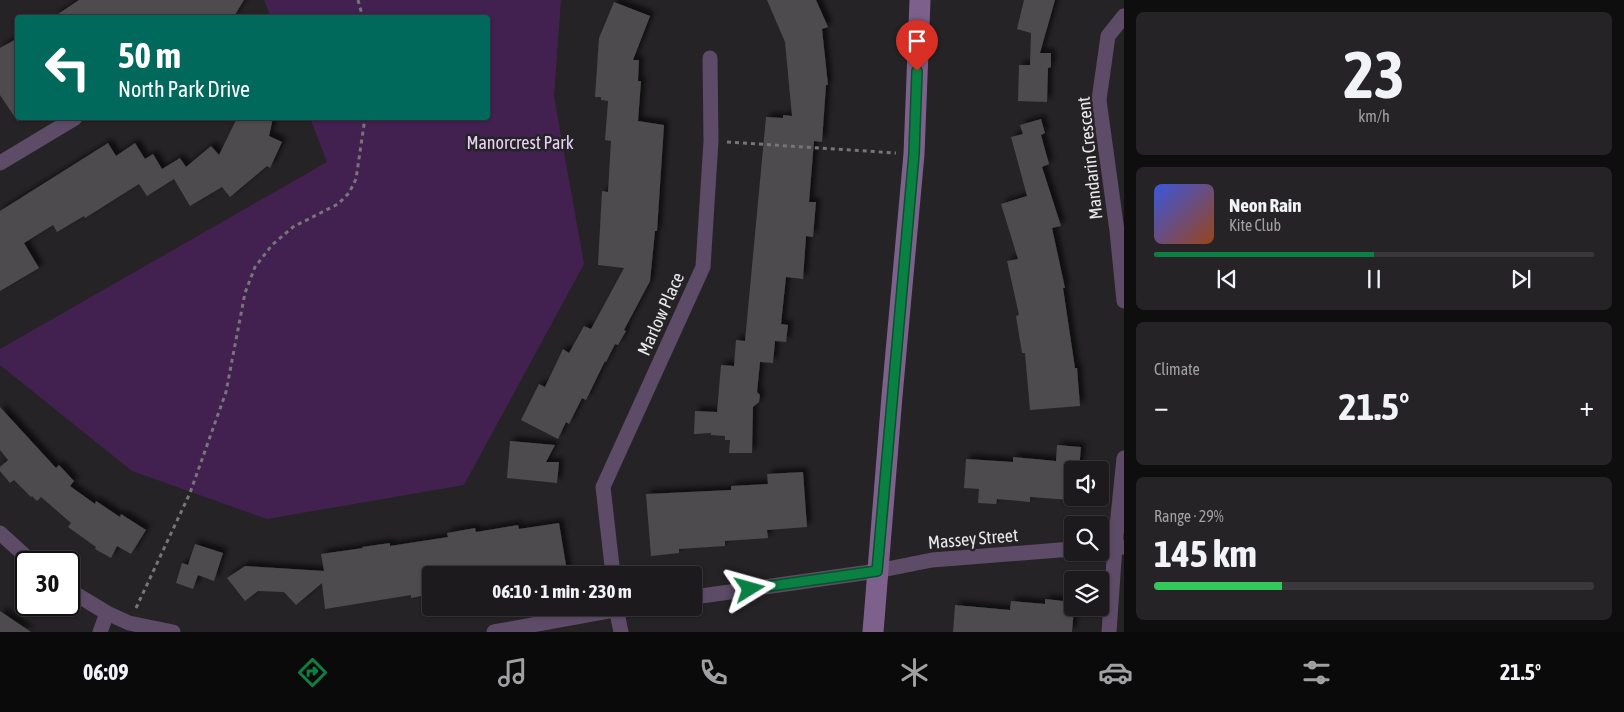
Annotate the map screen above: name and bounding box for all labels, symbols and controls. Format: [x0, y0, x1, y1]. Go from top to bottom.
pin [896, 20, 938, 71]
icon: arrive [903, 27, 931, 55]
icon: left [35, 35, 100, 100]
text: 50 m [118, 35, 181, 75]
text: 23 [1343, 37, 1405, 112]
text: North Park Drive [118, 76, 250, 102]
street label: Mandarin Crescent [1073, 96, 1106, 221]
text: km/h [1358, 107, 1390, 125]
park label: Manorcrest Park [466, 132, 574, 153]
text: Neon Rain [1229, 194, 1301, 216]
text: Kite Club [1229, 216, 1281, 234]
icon: previous [1213, 265, 1241, 293]
icon: pause [1360, 265, 1388, 293]
icon: next [1507, 265, 1535, 293]
street label: Marlow Place [633, 269, 688, 359]
text: Climate [1154, 360, 1200, 378]
text: 21.5° [1339, 385, 1409, 428]
text: − [1154, 390, 1169, 422]
text: + [1579, 390, 1594, 422]
map controls [1064, 461, 1109, 616]
button: sound [1064, 461, 1109, 506]
text: Range · 29% [1154, 507, 1224, 525]
button: search [1064, 516, 1109, 561]
street label: Massey Street [927, 524, 1019, 553]
text: 145 km [1154, 532, 1257, 575]
speed limit sign: 30 [15, 551, 80, 616]
position arrow [723, 562, 775, 614]
button: layers [1064, 571, 1109, 616]
text: 06:10 · 1 min · 230 m [492, 580, 632, 602]
icon: directions [295, 655, 330, 690]
icon: music [495, 655, 530, 690]
icon: phone [696, 655, 731, 690]
icon: climate [897, 655, 932, 690]
icon: car [1098, 655, 1133, 690]
icon: filters [1299, 655, 1334, 690]
text: 06:09 [83, 659, 129, 685]
text: 21.5° [1500, 659, 1541, 685]

